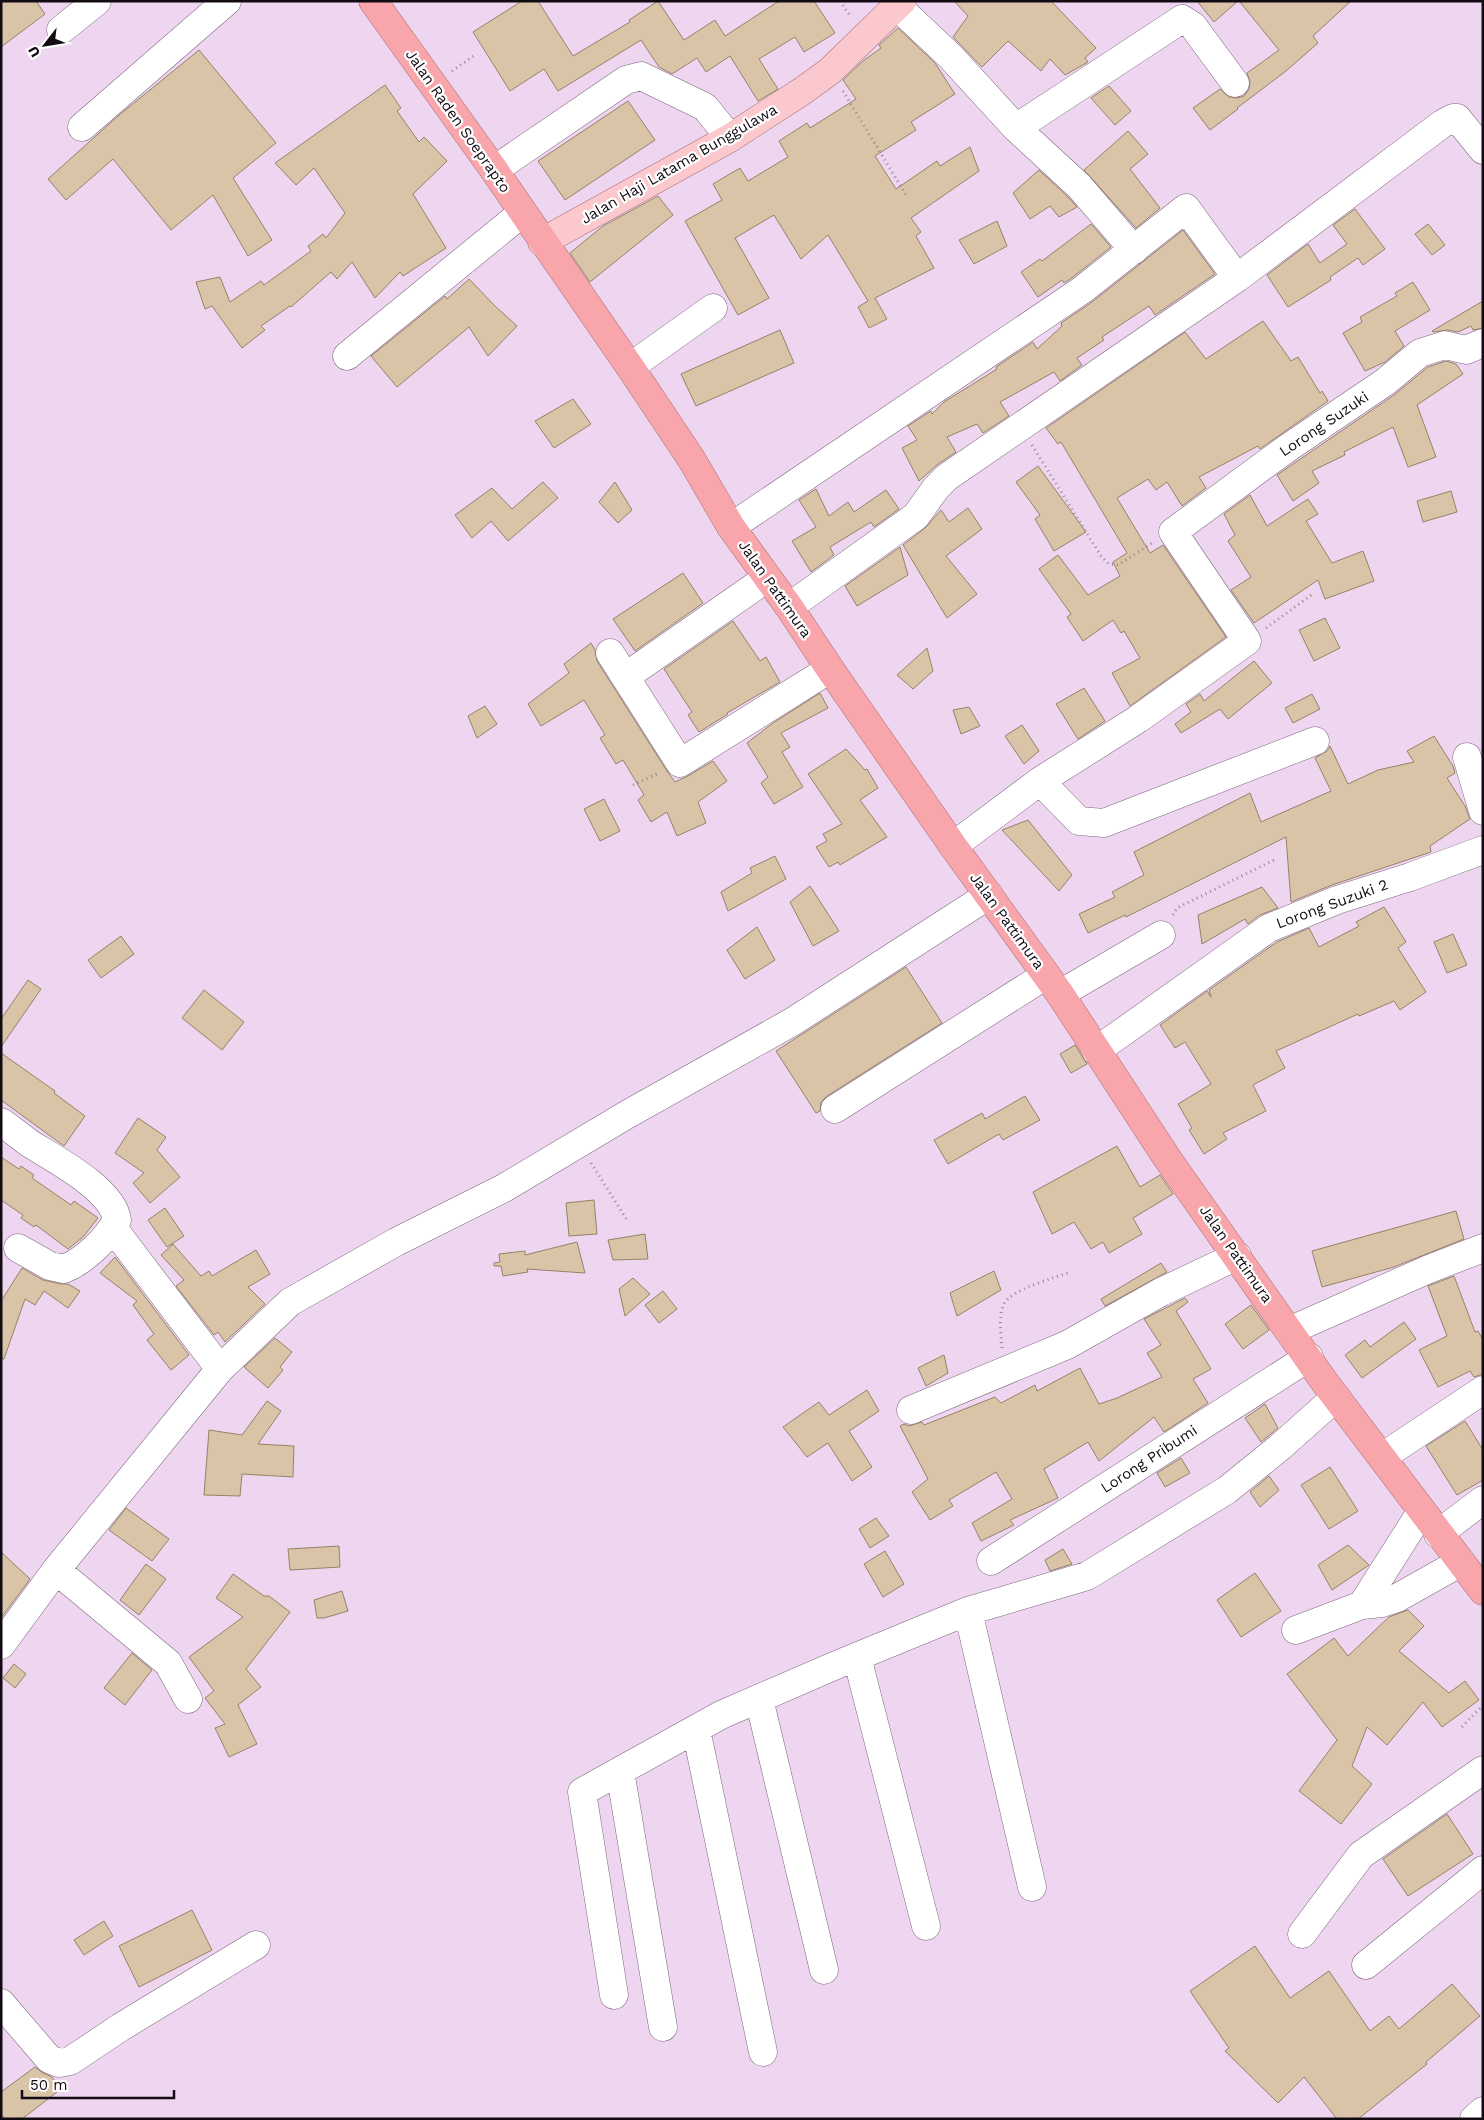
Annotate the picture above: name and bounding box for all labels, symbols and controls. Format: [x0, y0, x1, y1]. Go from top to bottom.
north arrow [20, 20, 70, 70]
text: U [24, 43, 43, 60]
street label: Jalan Raden Soeprapto [402, 46, 514, 196]
street label: Jalan Haji Latama Bunggulawa [578, 100, 781, 228]
street label: Lorong Suzuki [1276, 388, 1372, 460]
street label: Jalan Pattimura [735, 537, 816, 642]
street label: Jalan Pattimura [966, 869, 1048, 973]
street label: Lorong Suzuki 2 [1274, 875, 1390, 933]
street label: Jalan Pattimura [1196, 1202, 1277, 1307]
street label: Lorong Pribumi [1097, 1421, 1201, 1497]
scale bar [22, 2068, 175, 2100]
text: 50 m [30, 2076, 67, 2094]

